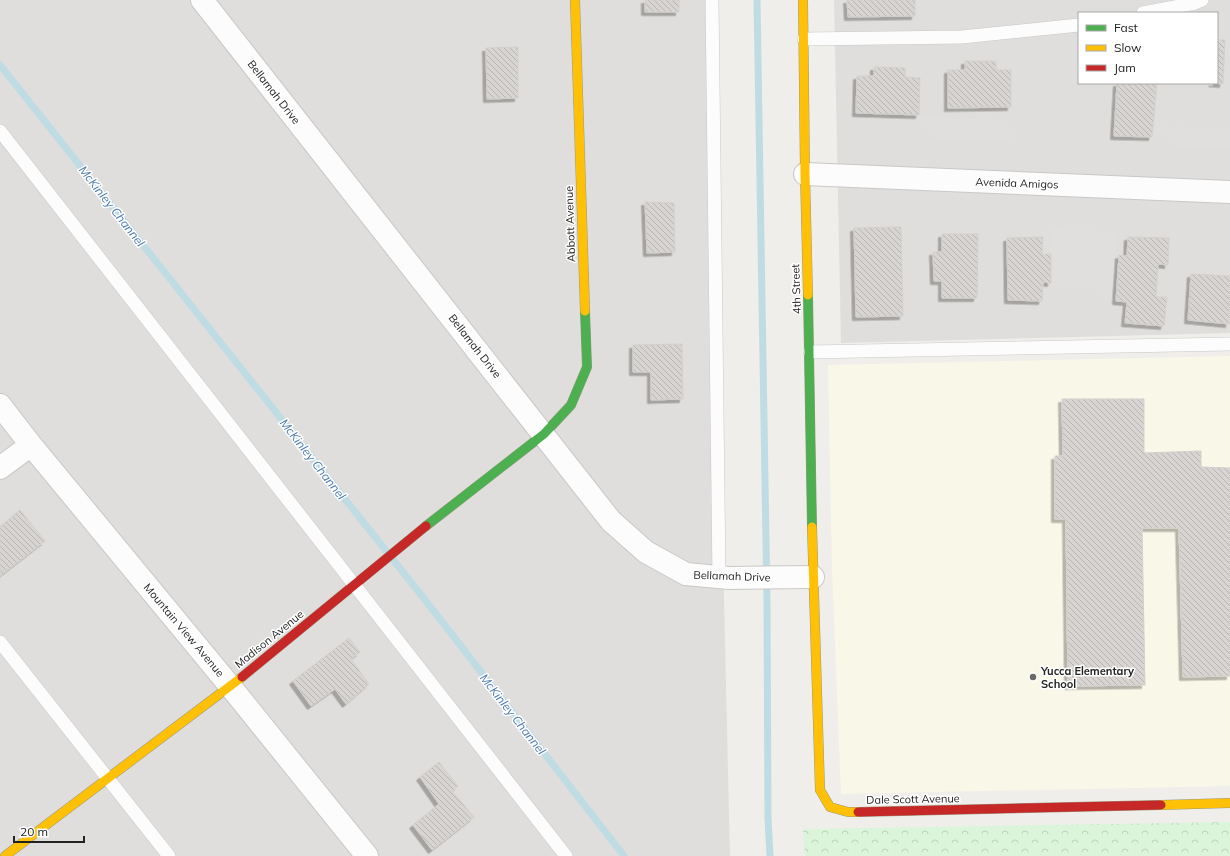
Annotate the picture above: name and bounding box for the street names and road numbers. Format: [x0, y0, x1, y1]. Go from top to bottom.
street label: Bellamah Drive [245, 57, 303, 127]
street label: Avenida Amigos [975, 175, 1059, 191]
street label: Abbott Avenue [562, 186, 578, 262]
street label: 4th Street [788, 264, 804, 314]
street label: Bellamah Drive [446, 311, 504, 381]
street label: Bellamah Drive [693, 568, 771, 584]
street label: Mountain View Avenue [141, 580, 227, 680]
street label: Madison Avenue [232, 607, 306, 671]
street label: Dale Scott Avenue [866, 791, 960, 807]

